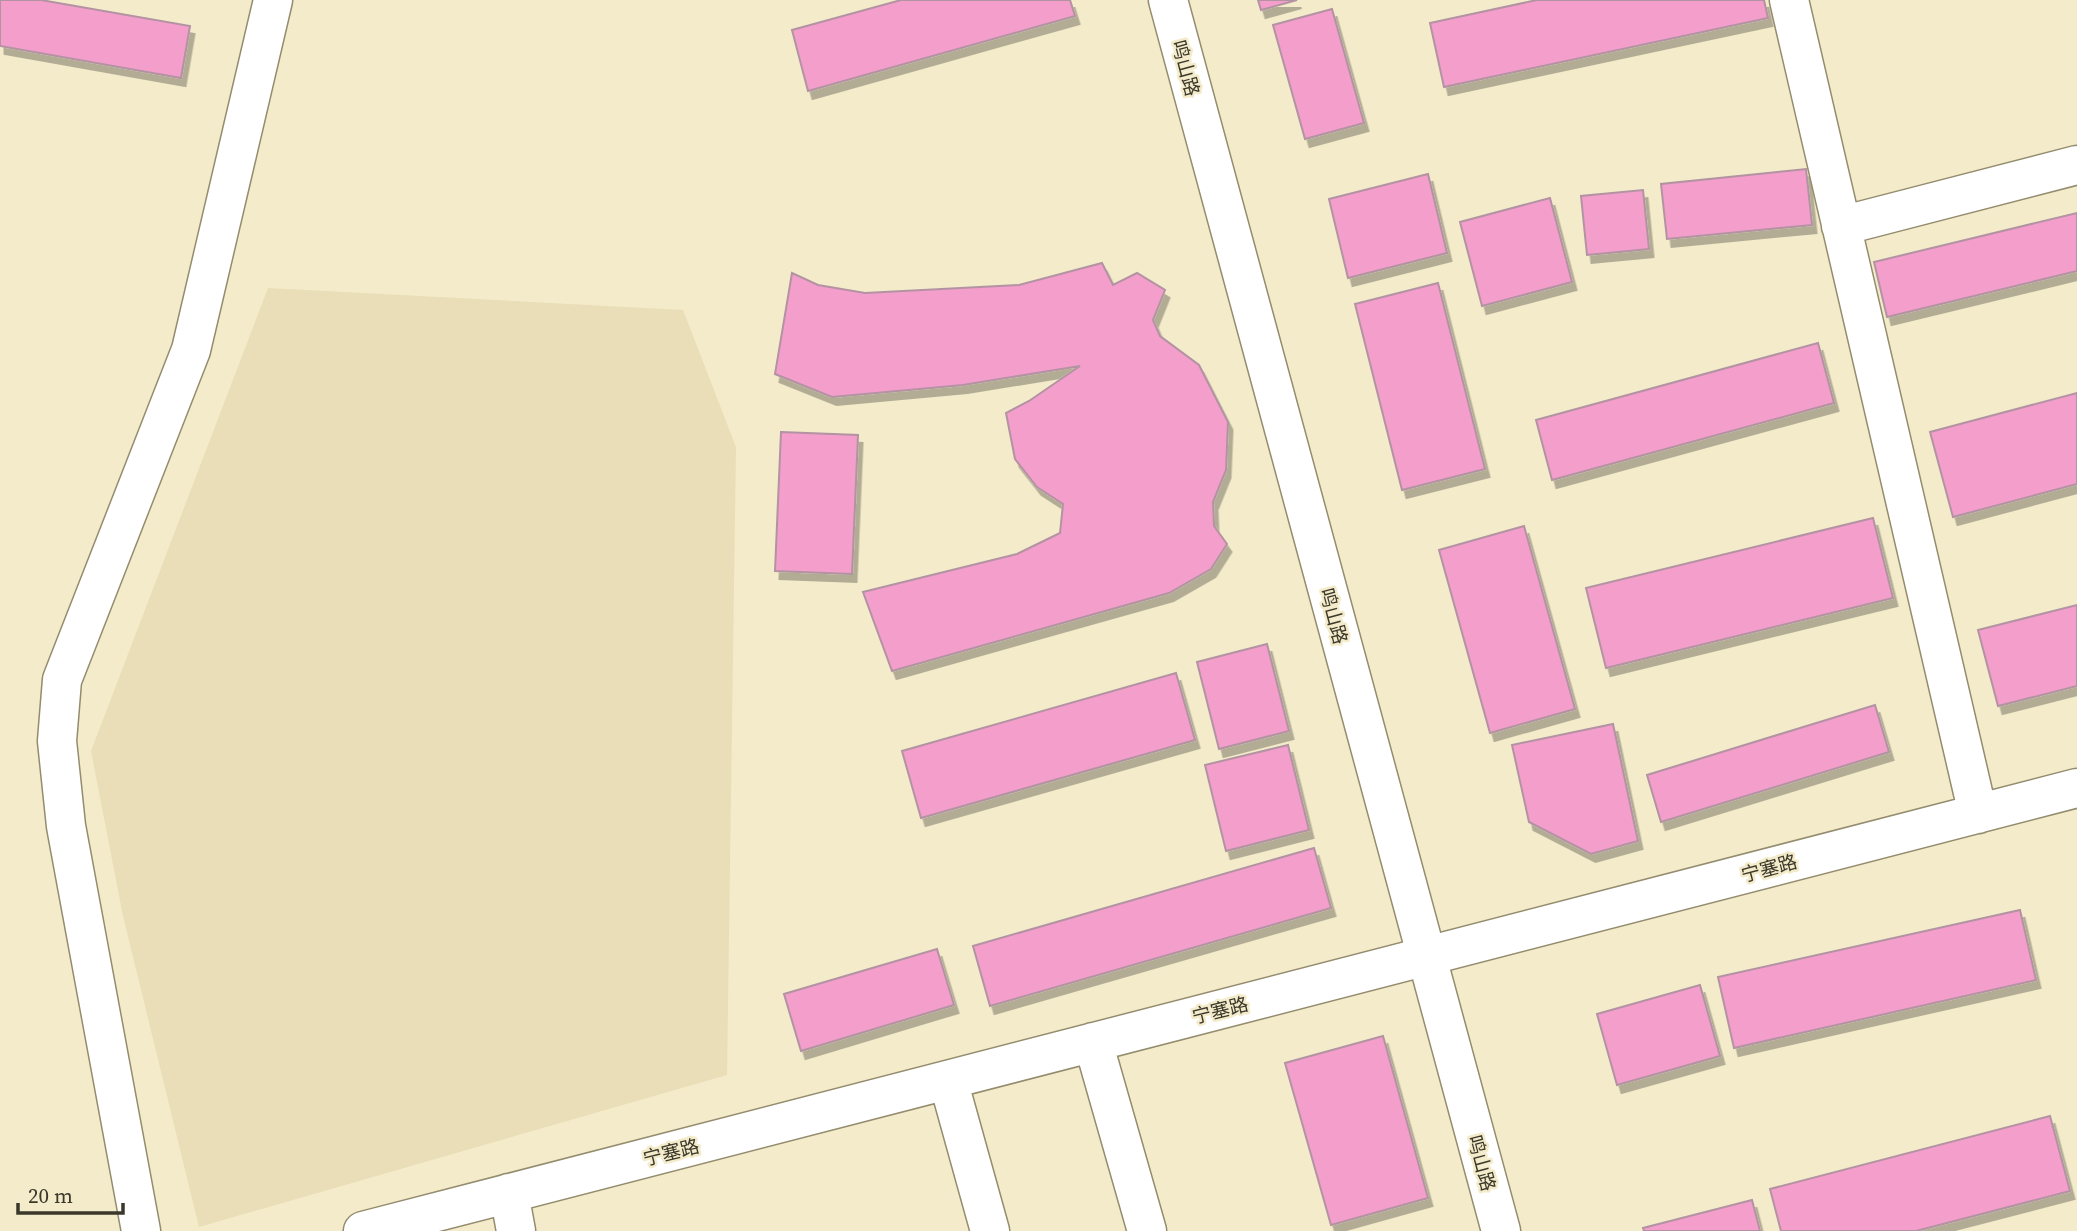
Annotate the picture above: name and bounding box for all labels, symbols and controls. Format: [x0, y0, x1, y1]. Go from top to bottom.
street label: 鸣山路 [1166, 37, 1206, 99]
street label: 鸣山路 [1314, 585, 1354, 647]
street label: 宁塞路 [1738, 848, 1800, 888]
street label: 宁塞路 [1189, 990, 1251, 1030]
street label: 宁塞路 [640, 1132, 702, 1172]
street label: 鸣山路 [1462, 1132, 1502, 1194]
scale bar [18, 1172, 122, 1216]
text: 20 m [28, 1181, 73, 1210]

